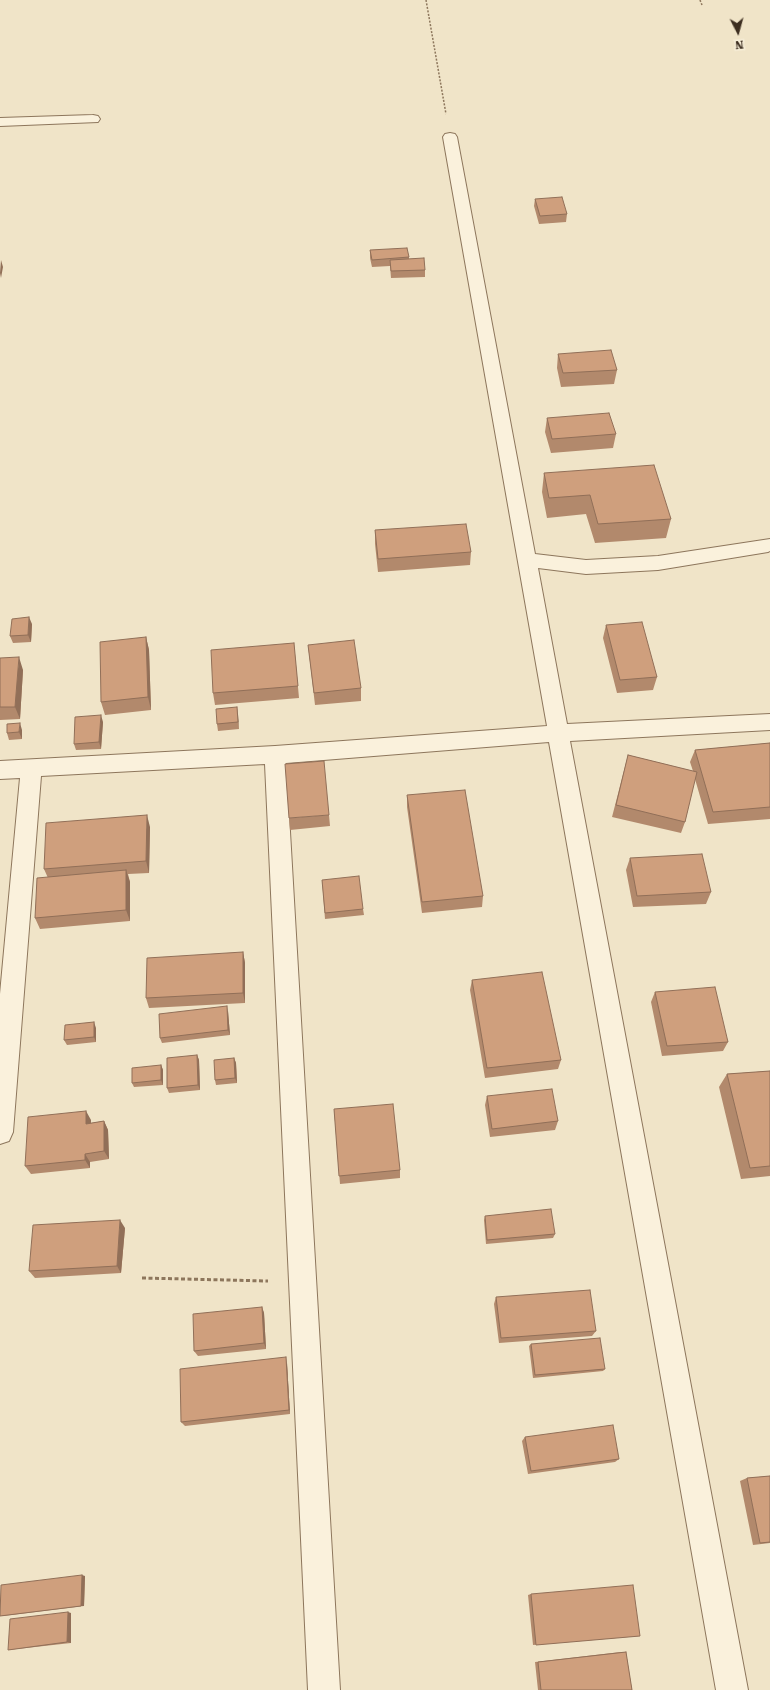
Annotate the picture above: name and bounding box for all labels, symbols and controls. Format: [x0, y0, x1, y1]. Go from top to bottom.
north arrow [718, 12, 758, 52]
text: N [734, 38, 744, 51]

